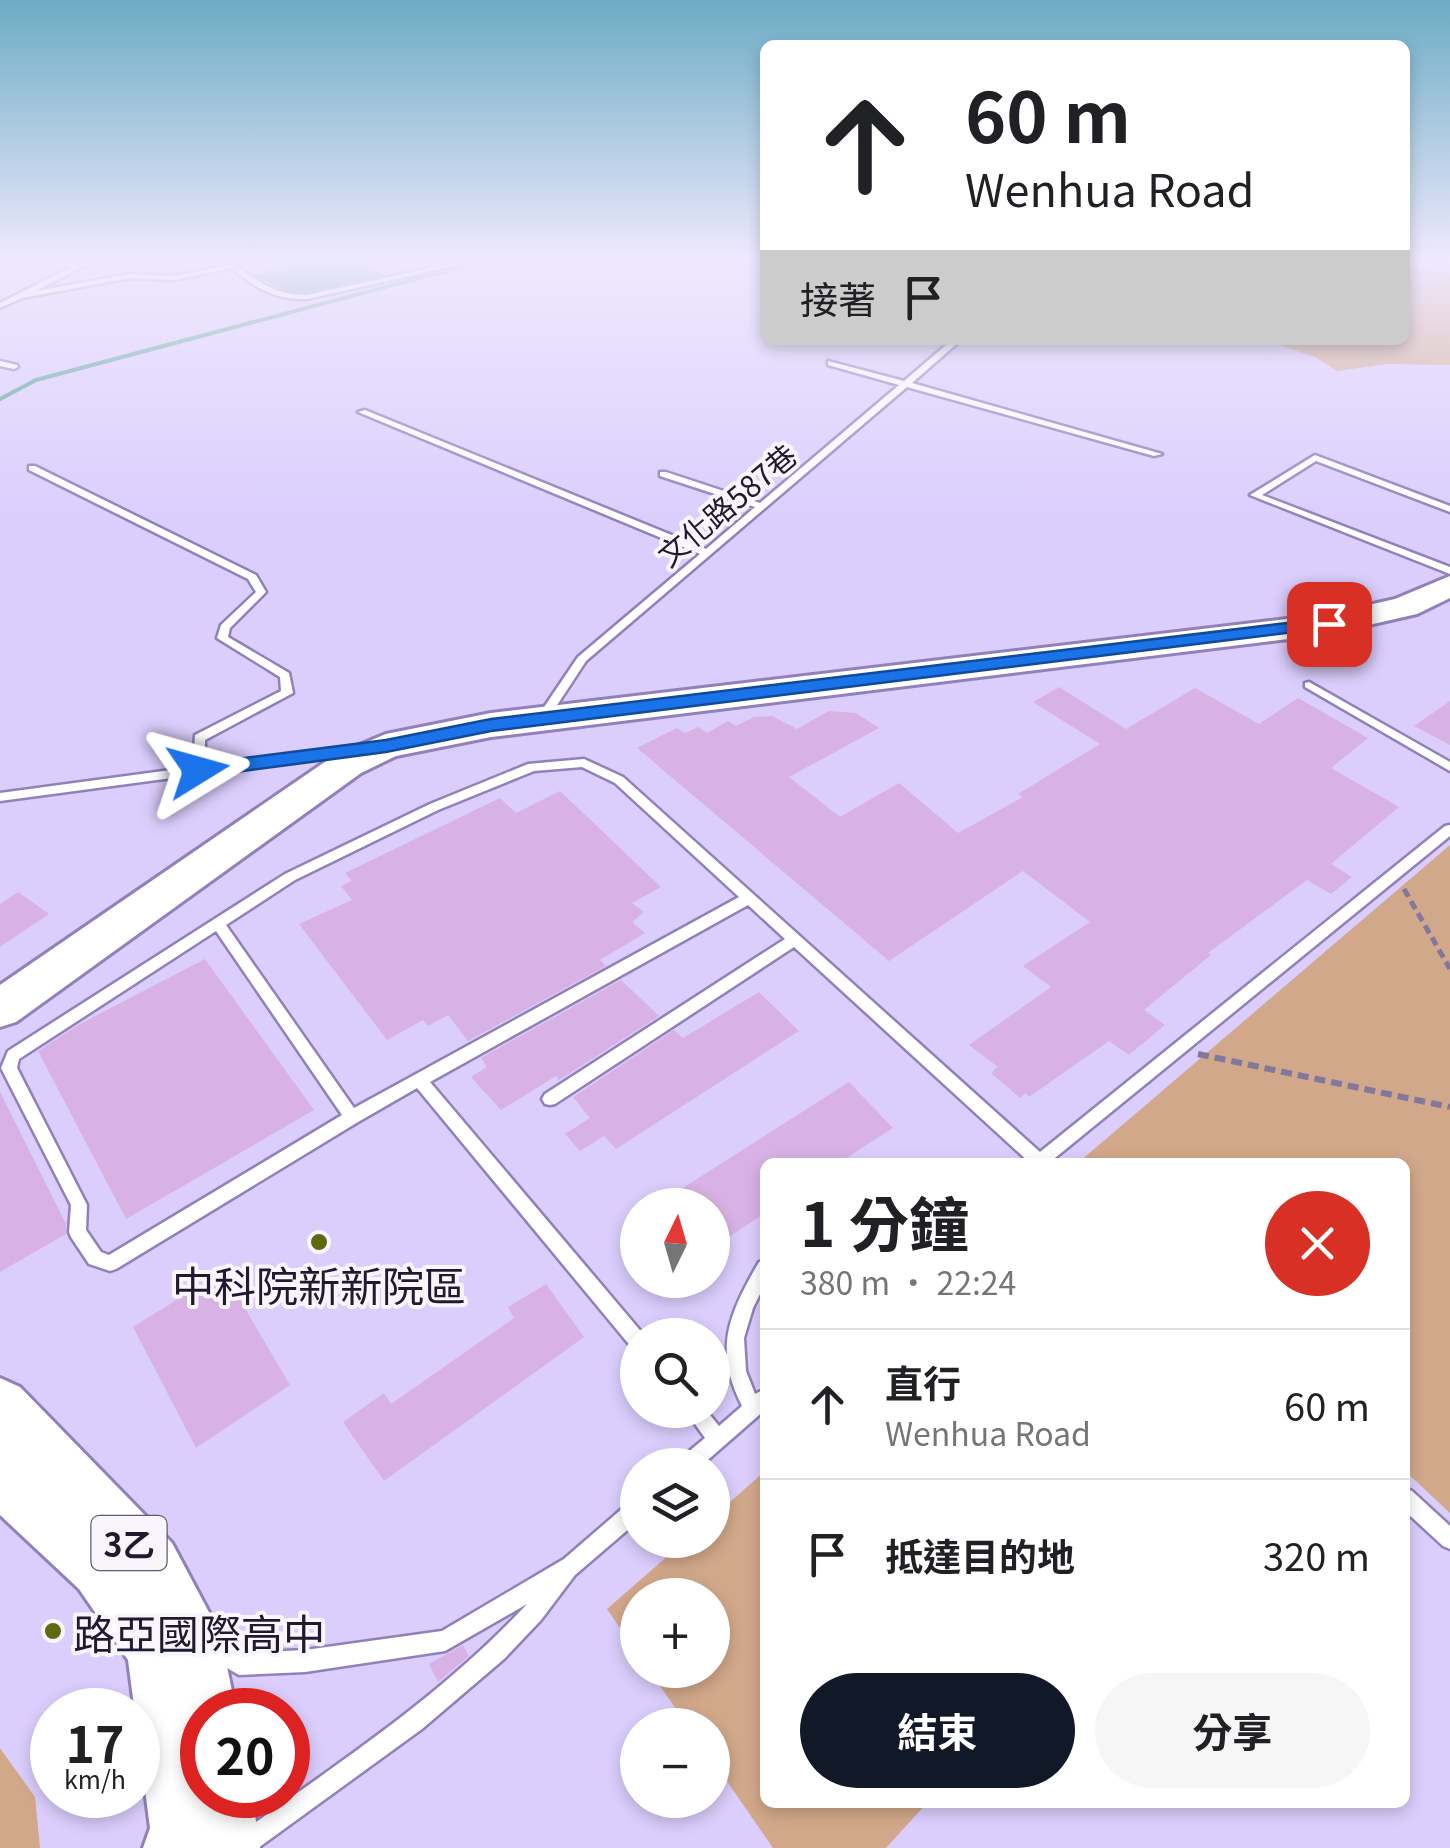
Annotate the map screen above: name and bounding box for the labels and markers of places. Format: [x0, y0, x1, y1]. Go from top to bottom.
pin [1287, 582, 1372, 667]
marker: 中科院新新院區 [308, 1231, 330, 1253]
place label: 中科院新新院區 [172, 1253, 466, 1314]
place label: 路亞國際高中 [73, 1601, 325, 1662]
marker: 路亞國際高中 [42, 1620, 64, 1642]

